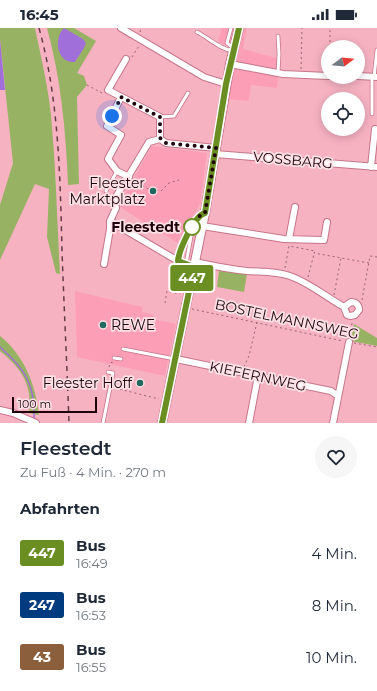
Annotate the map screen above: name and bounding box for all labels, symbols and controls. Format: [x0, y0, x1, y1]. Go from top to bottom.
text: 16:45 [20, 5, 59, 24]
north arrow [321, 40, 365, 84]
map controls [321, 40, 365, 136]
button: locate [321, 92, 365, 136]
your location [102, 106, 122, 126]
street label: VOSSBARG [252, 148, 334, 172]
place label: Fleester Marktplatz [69, 174, 145, 208]
marker: Fleester Marktplatz [148, 186, 158, 196]
place label: Fleestedt [111, 218, 180, 236]
marker: Fleestedt [183, 218, 201, 236]
line badge: 447 [169, 265, 215, 291]
text: 447 [178, 269, 206, 287]
street label: BOSTELMANNSWEG [213, 295, 361, 343]
place label: REWE [111, 316, 155, 334]
marker: REWE [98, 320, 108, 330]
street label: KIEFERNWEG [208, 357, 308, 395]
place label: Fleester Hoff [43, 374, 133, 392]
marker: Fleester Hoff [135, 378, 145, 388]
scale bar [12, 395, 97, 414]
text: 100 m [18, 397, 51, 411]
button: heart [315, 436, 357, 478]
text: Fleestedt [20, 437, 112, 460]
text: Zu Fuß · 4 Min. · 270 m [20, 464, 166, 480]
text: Abfahrten [20, 499, 100, 518]
text: Bus [76, 536, 106, 555]
text: 447 [28, 544, 56, 562]
text: 4 Min. [311, 544, 357, 563]
text: 16:49 [76, 555, 108, 571]
text: Bus [76, 588, 106, 607]
text: 247 [29, 596, 55, 614]
text: 8 Min. [312, 596, 357, 615]
text: 16:53 [76, 607, 106, 623]
text: Bus [76, 640, 106, 659]
text: 43 [33, 648, 51, 666]
text: 10 Min. [306, 648, 357, 667]
text: 16:55 [76, 659, 106, 675]

